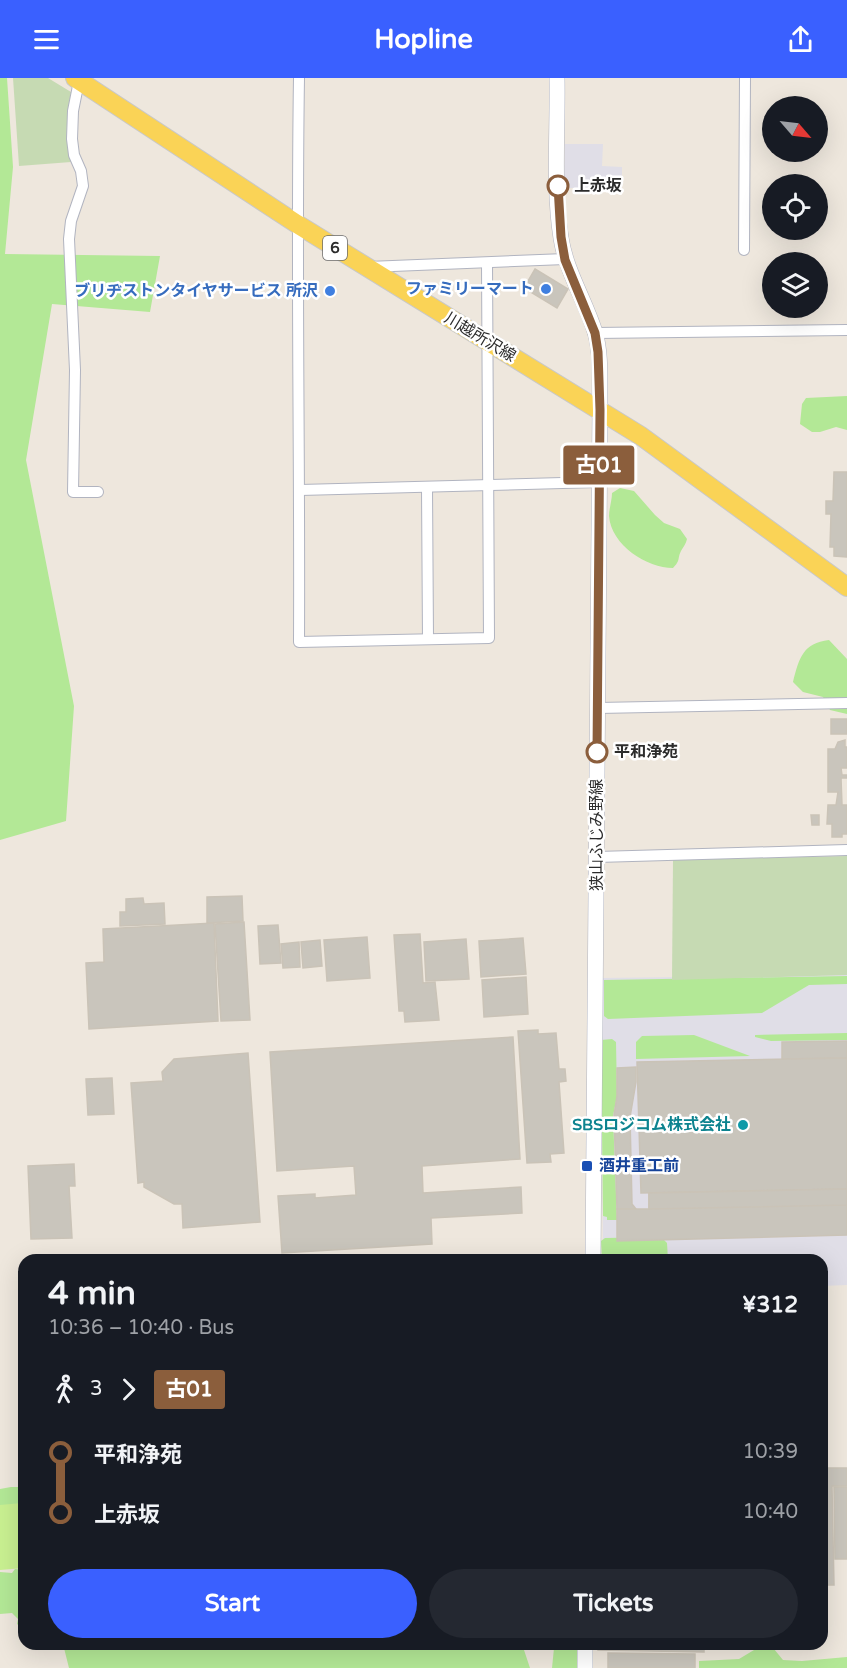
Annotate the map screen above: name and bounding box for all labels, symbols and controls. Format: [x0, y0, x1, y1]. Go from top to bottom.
icon: menu [30, 23, 63, 56]
text: Hopline [374, 23, 473, 56]
icon: share [784, 23, 817, 56]
north arrow [762, 96, 828, 162]
map controls [762, 96, 828, 318]
button: locate [762, 174, 828, 240]
marker: 上赤坂 [547, 175, 569, 197]
place label: 上赤坂 [574, 176, 622, 196]
road number: 6 [323, 236, 347, 260]
button: layers [762, 252, 828, 318]
place label: ファミリーマート [406, 279, 534, 299]
place label: ブリヂストンタイヤサービス 所沢 [74, 281, 318, 301]
marker: ファミリーマート [539, 282, 553, 296]
marker: ブリヂストンタイヤサービス 所沢 [323, 284, 337, 298]
street label: 川越所沢線 [441, 308, 519, 366]
line badge: 古01 [564, 446, 634, 484]
text: 古01 [575, 453, 623, 478]
marker: 平和浄苑 [586, 741, 608, 763]
place label: 平和浄苑 [614, 742, 678, 762]
street label: 狭山ふじみ野線 [587, 779, 607, 891]
place label: SBSロジコム株式会社 [572, 1115, 731, 1135]
marker: SBSロジコム株式会社 [736, 1118, 750, 1132]
place label: 酒井重工前 [599, 1156, 679, 1176]
marker: 酒井重工前 [580, 1159, 594, 1173]
text: 4 min [48, 1274, 136, 1313]
text: ¥312 [742, 1292, 798, 1318]
text: 10:36 – 10:40 · Bus [48, 1316, 234, 1340]
icon: walk [48, 1373, 81, 1406]
icon: forward [112, 1373, 145, 1406]
text: 3 [90, 1377, 103, 1401]
text: 古01 [166, 1377, 213, 1402]
text: 10:39 [743, 1440, 798, 1464]
text: 平和浄苑 [94, 1442, 182, 1468]
text: 10:40 [743, 1500, 798, 1524]
text: 上赤坂 [94, 1502, 160, 1528]
button: Start [48, 1569, 417, 1638]
button: Tickets [429, 1569, 798, 1638]

